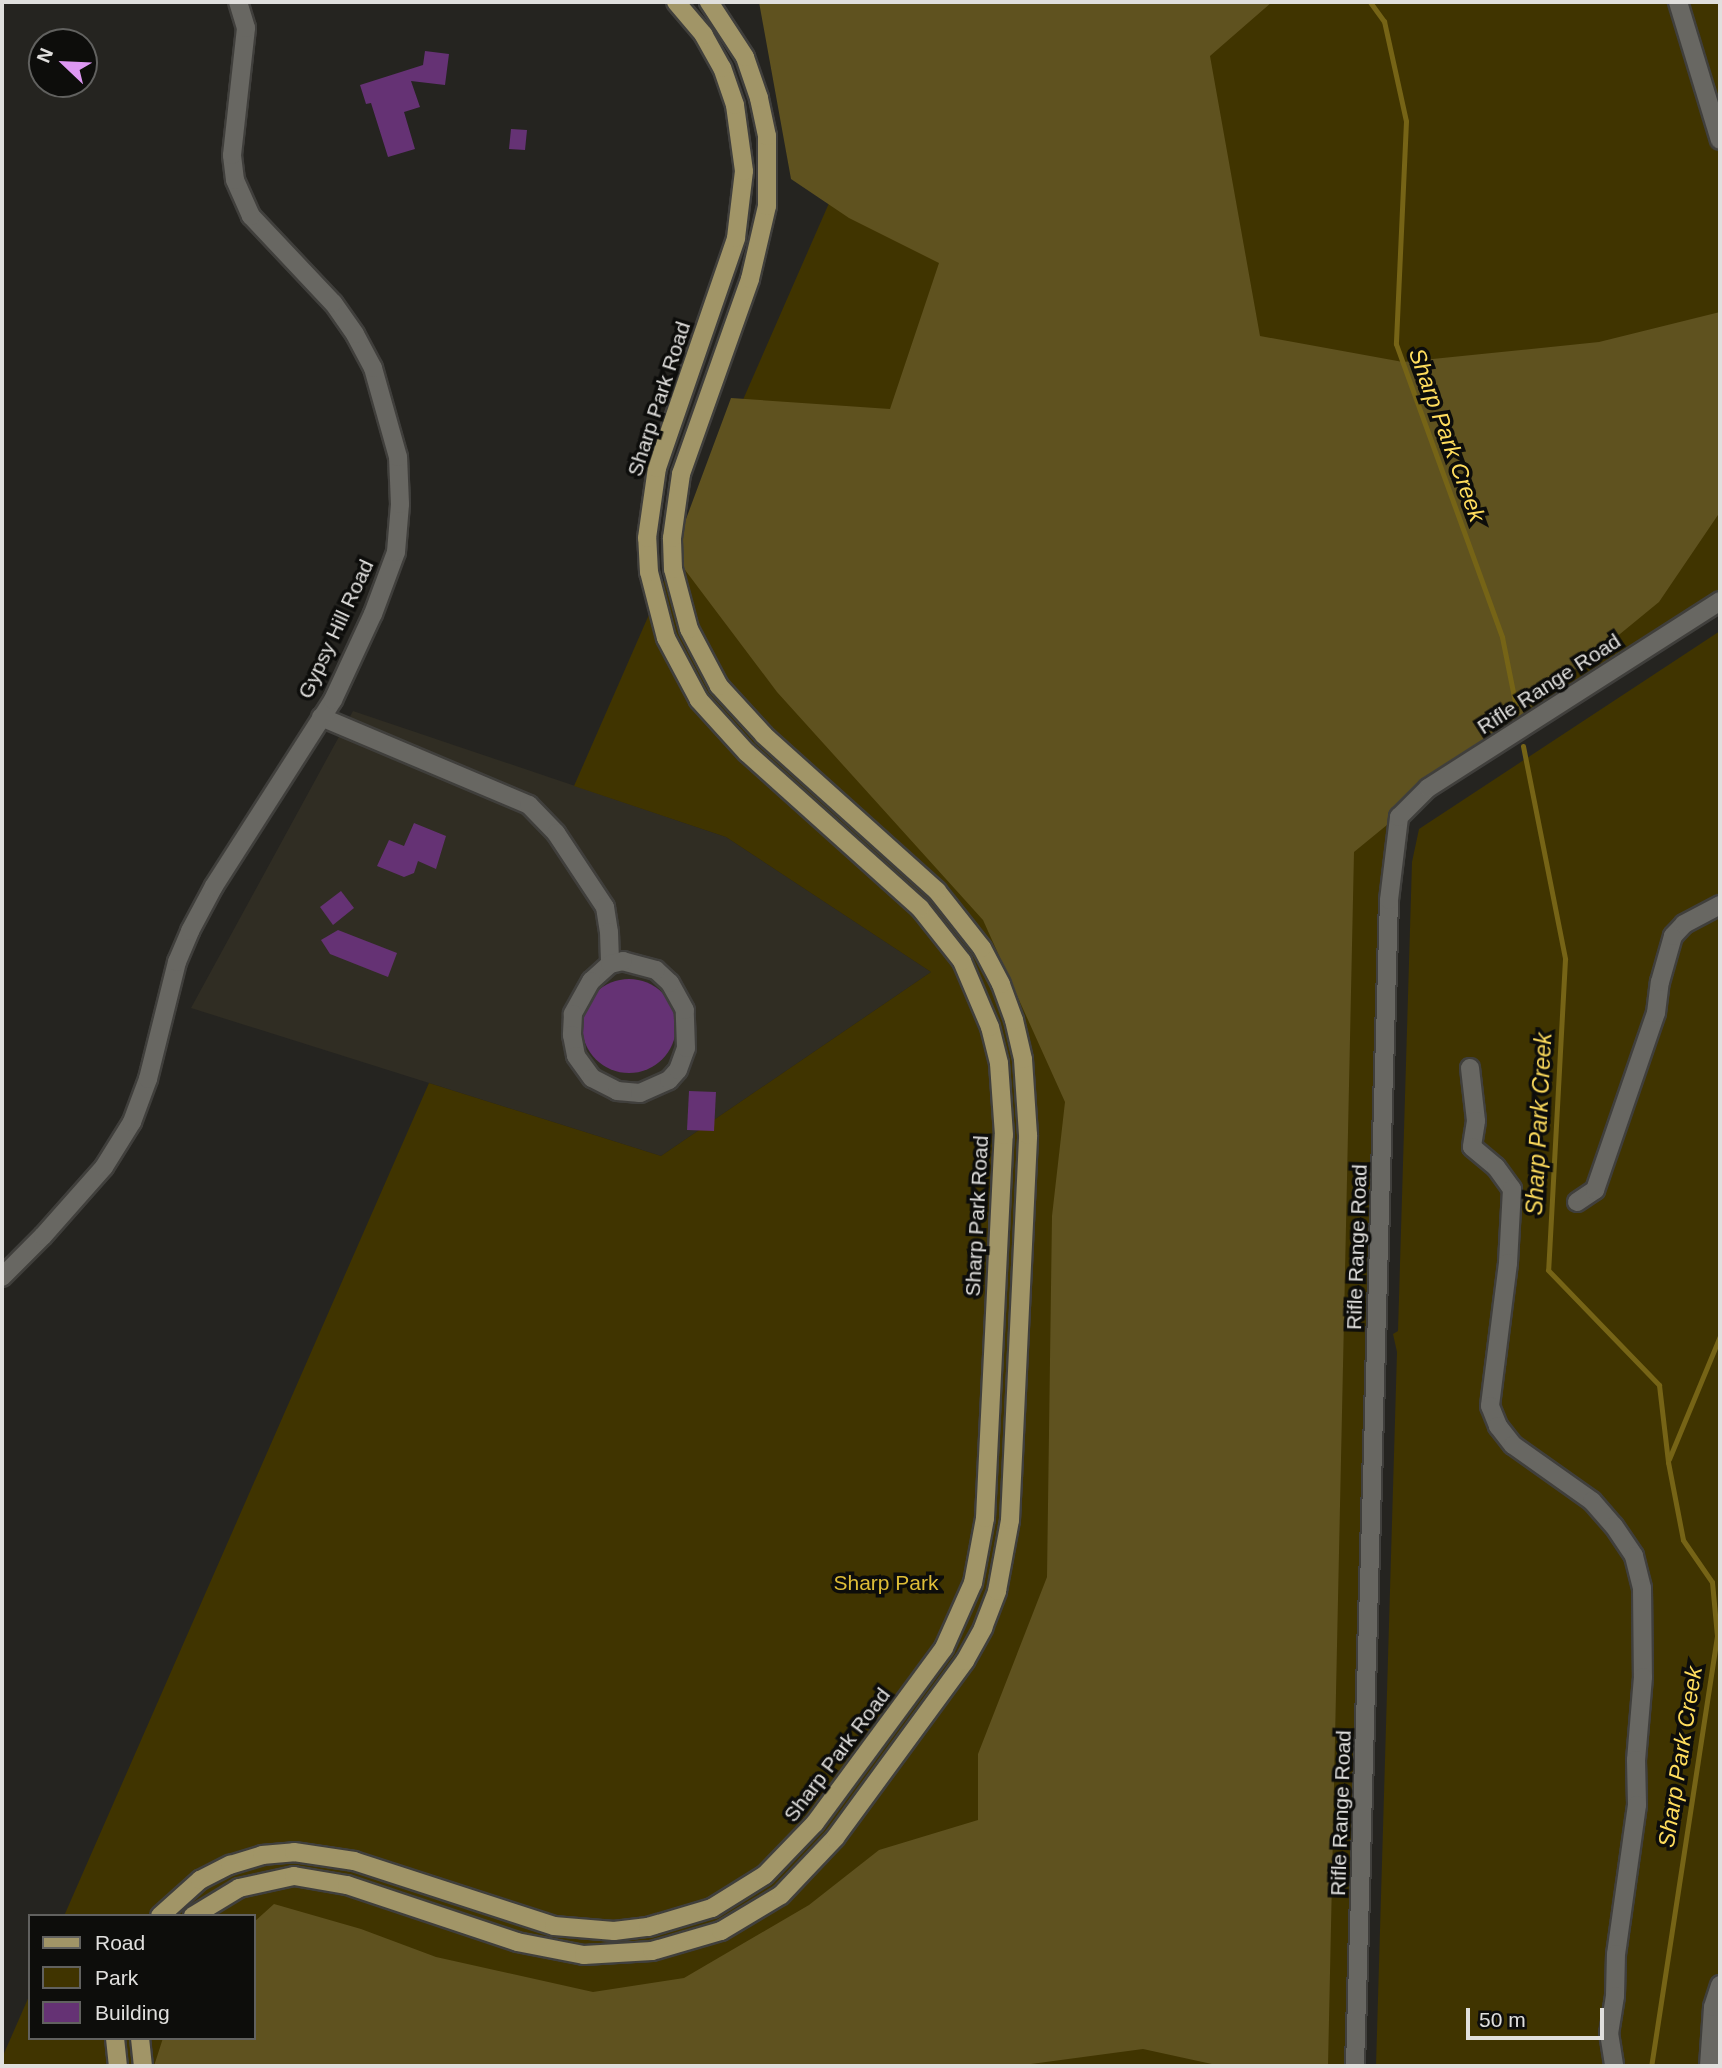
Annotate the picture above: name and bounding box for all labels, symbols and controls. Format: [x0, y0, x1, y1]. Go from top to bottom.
north arrow [28, 28, 98, 98]
text: N [33, 45, 57, 66]
street label: Sharp Park Road [622, 319, 696, 479]
water label: Sharp Park Creek [1403, 344, 1491, 526]
street label: Gypsy Hill Road [293, 555, 379, 703]
street label: Rifle Range Road [1473, 628, 1625, 740]
water label: Sharp Park Creek [1520, 1032, 1558, 1216]
street label: Sharp Park Road [960, 1135, 994, 1297]
street label: Rifle Range Road [1342, 1164, 1372, 1330]
park label: Sharp Park [833, 1570, 939, 1596]
water label: Sharp Park Creek [1652, 1665, 1708, 1849]
street label: Sharp Park Road [778, 1683, 896, 1827]
street label: Rifle Range Road [1326, 1730, 1356, 1896]
legend [28, 1914, 256, 2040]
text: Road [95, 1931, 145, 1954]
text: Park [95, 1966, 138, 1989]
scale bar [1470, 1994, 1608, 2038]
text: Building [95, 2001, 170, 2024]
text: 50 m [1479, 2008, 1526, 2031]

